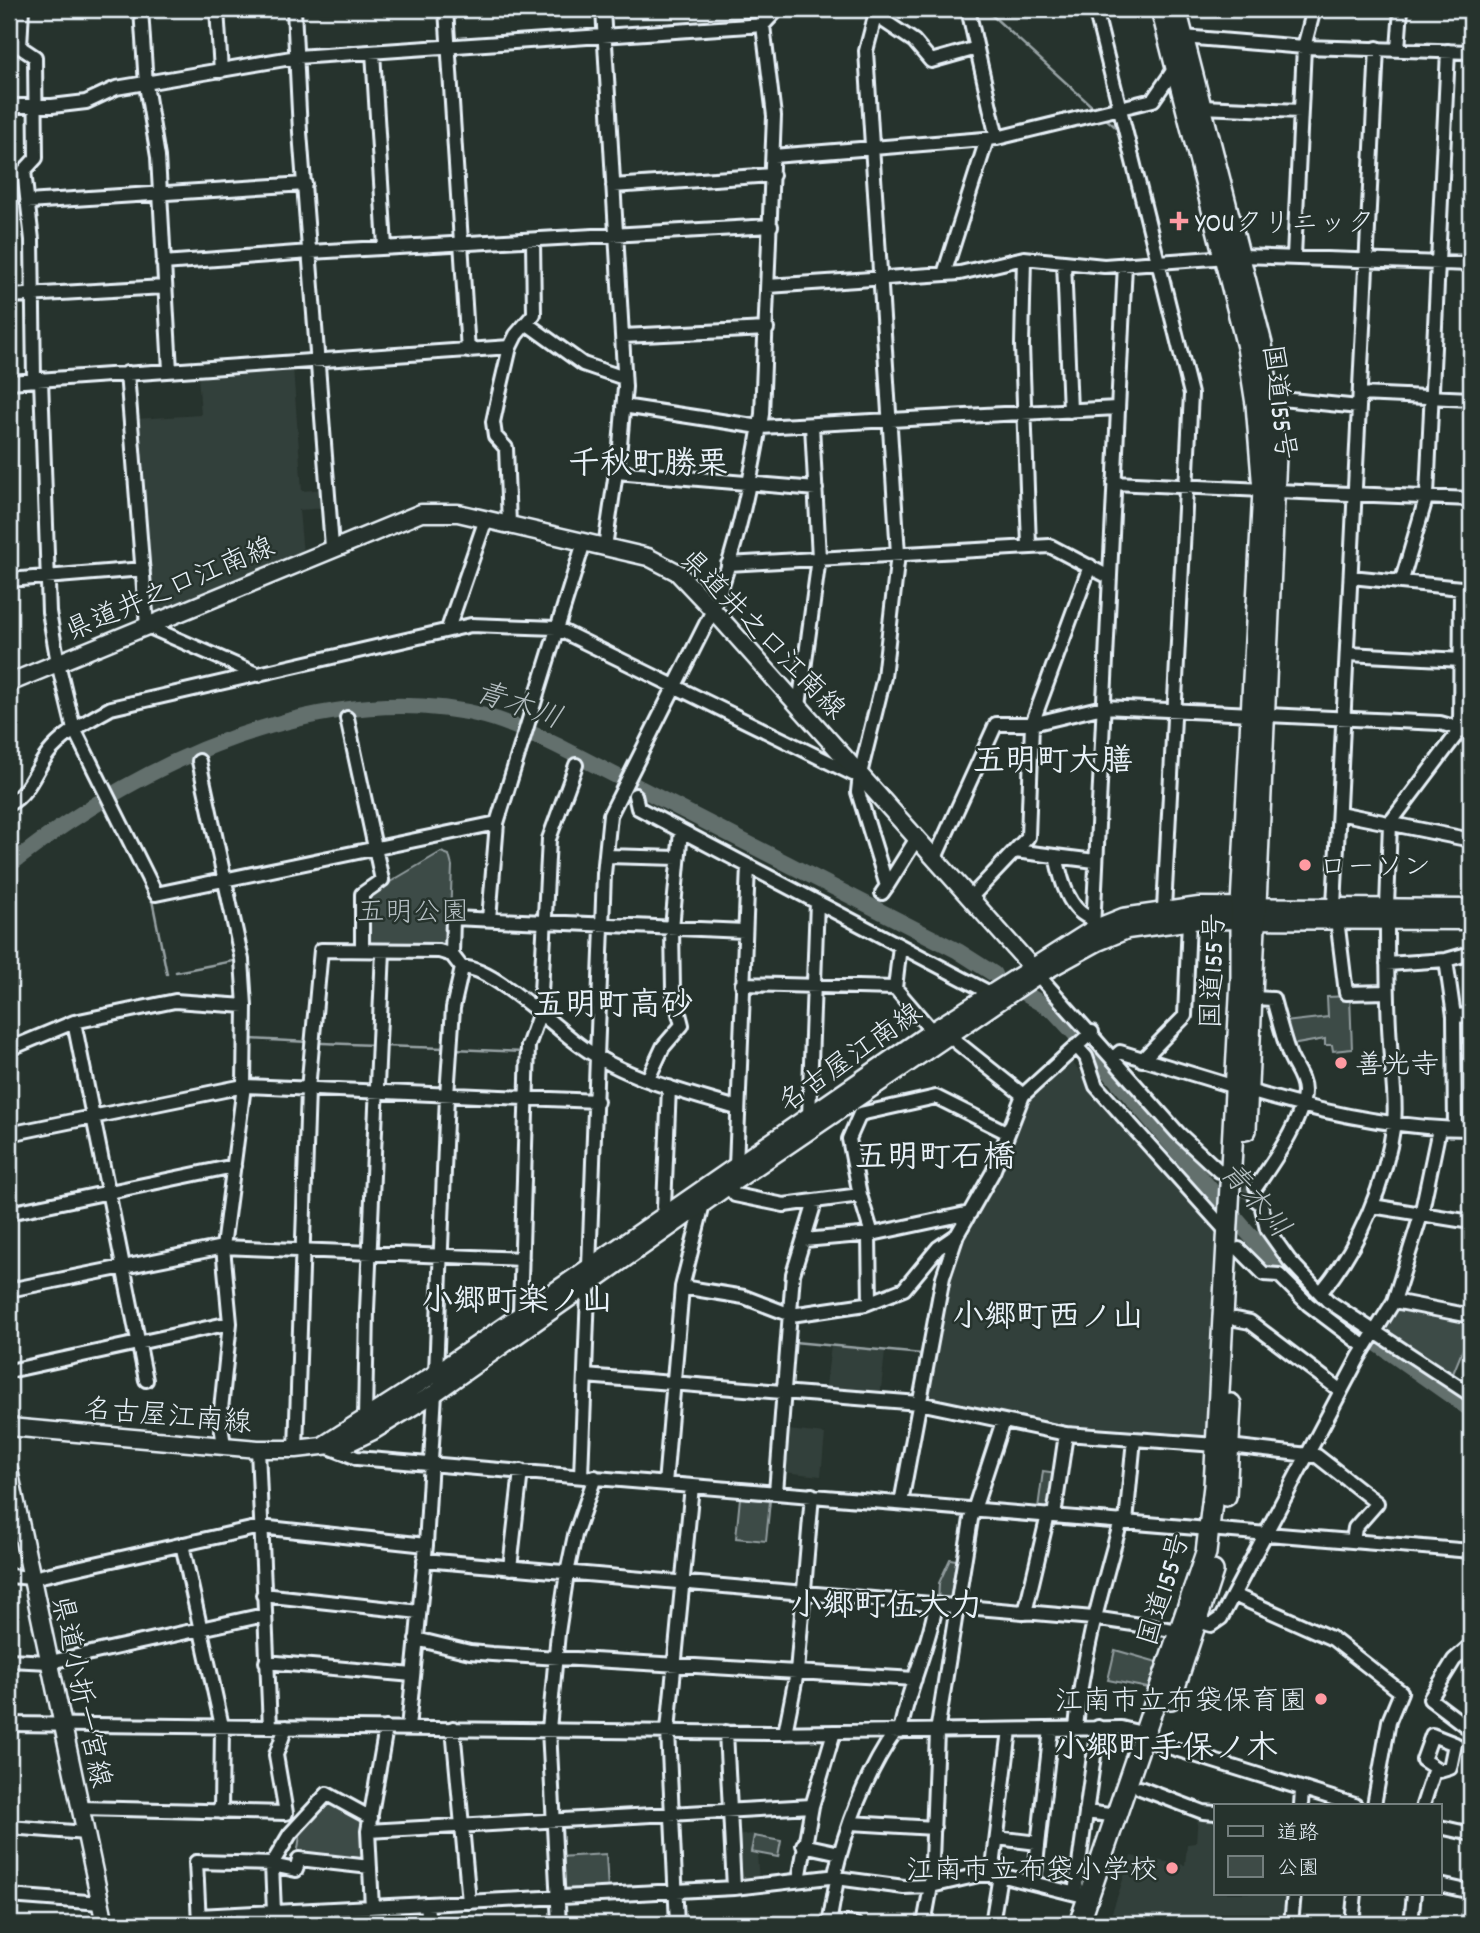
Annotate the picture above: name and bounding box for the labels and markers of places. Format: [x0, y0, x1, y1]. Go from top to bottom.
place label: YOUクリニック [1195, 206, 1375, 246]
marker: YOUクリニック [1169, 211, 1189, 231]
place label: ローソン [1319, 850, 1431, 890]
marker: ローソン [1297, 857, 1313, 873]
place label: 善光寺 [1355, 1048, 1439, 1088]
marker: 善光寺 [1333, 1055, 1349, 1071]
place label: 江南市立布袋保育園 [1055, 1684, 1307, 1724]
marker: 江南市立布袋保育園 [1313, 1691, 1329, 1707]
place label: 江南市立布袋小学校 [906, 1853, 1158, 1893]
marker: 江南市立布袋小学校 [1164, 1860, 1180, 1876]

